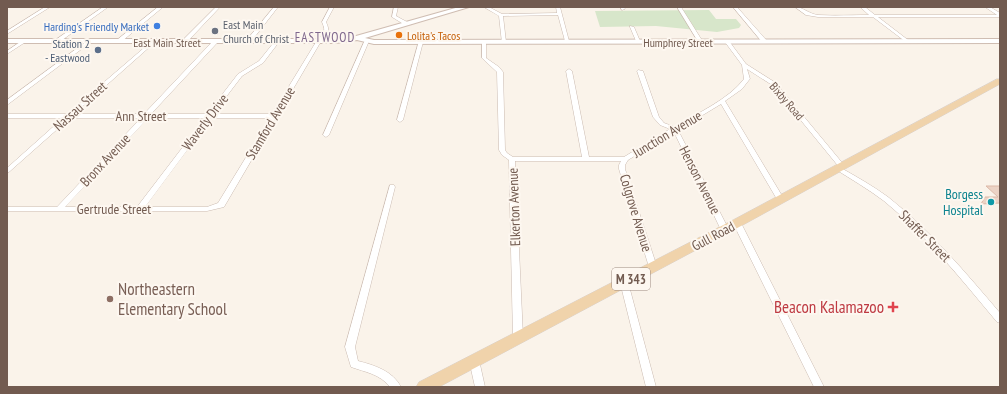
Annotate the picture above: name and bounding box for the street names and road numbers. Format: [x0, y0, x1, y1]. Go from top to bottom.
street label: East Main Street [133, 35, 201, 50]
street label: Humphrey Street [643, 35, 713, 50]
street label: Nassau Street [49, 77, 111, 135]
street label: Bixby Road [766, 79, 808, 123]
street label: Stamford Avenue [241, 83, 299, 163]
street label: Waverly Drive [178, 90, 232, 154]
street label: Junction Avenue [628, 106, 705, 162]
street label: Ann Street [116, 107, 167, 125]
street label: Bronx Avenue [76, 130, 134, 190]
street label: Henson Avenue [675, 143, 725, 217]
street label: Elkerton Avenue [504, 167, 524, 247]
street label: Colgrove Avenue [616, 172, 656, 254]
street label: Gertrude Street [77, 200, 151, 218]
street label: Shaffer Street [895, 206, 955, 266]
street label: Gull Road [688, 217, 738, 255]
road number: M 343 [612, 268, 650, 290]

